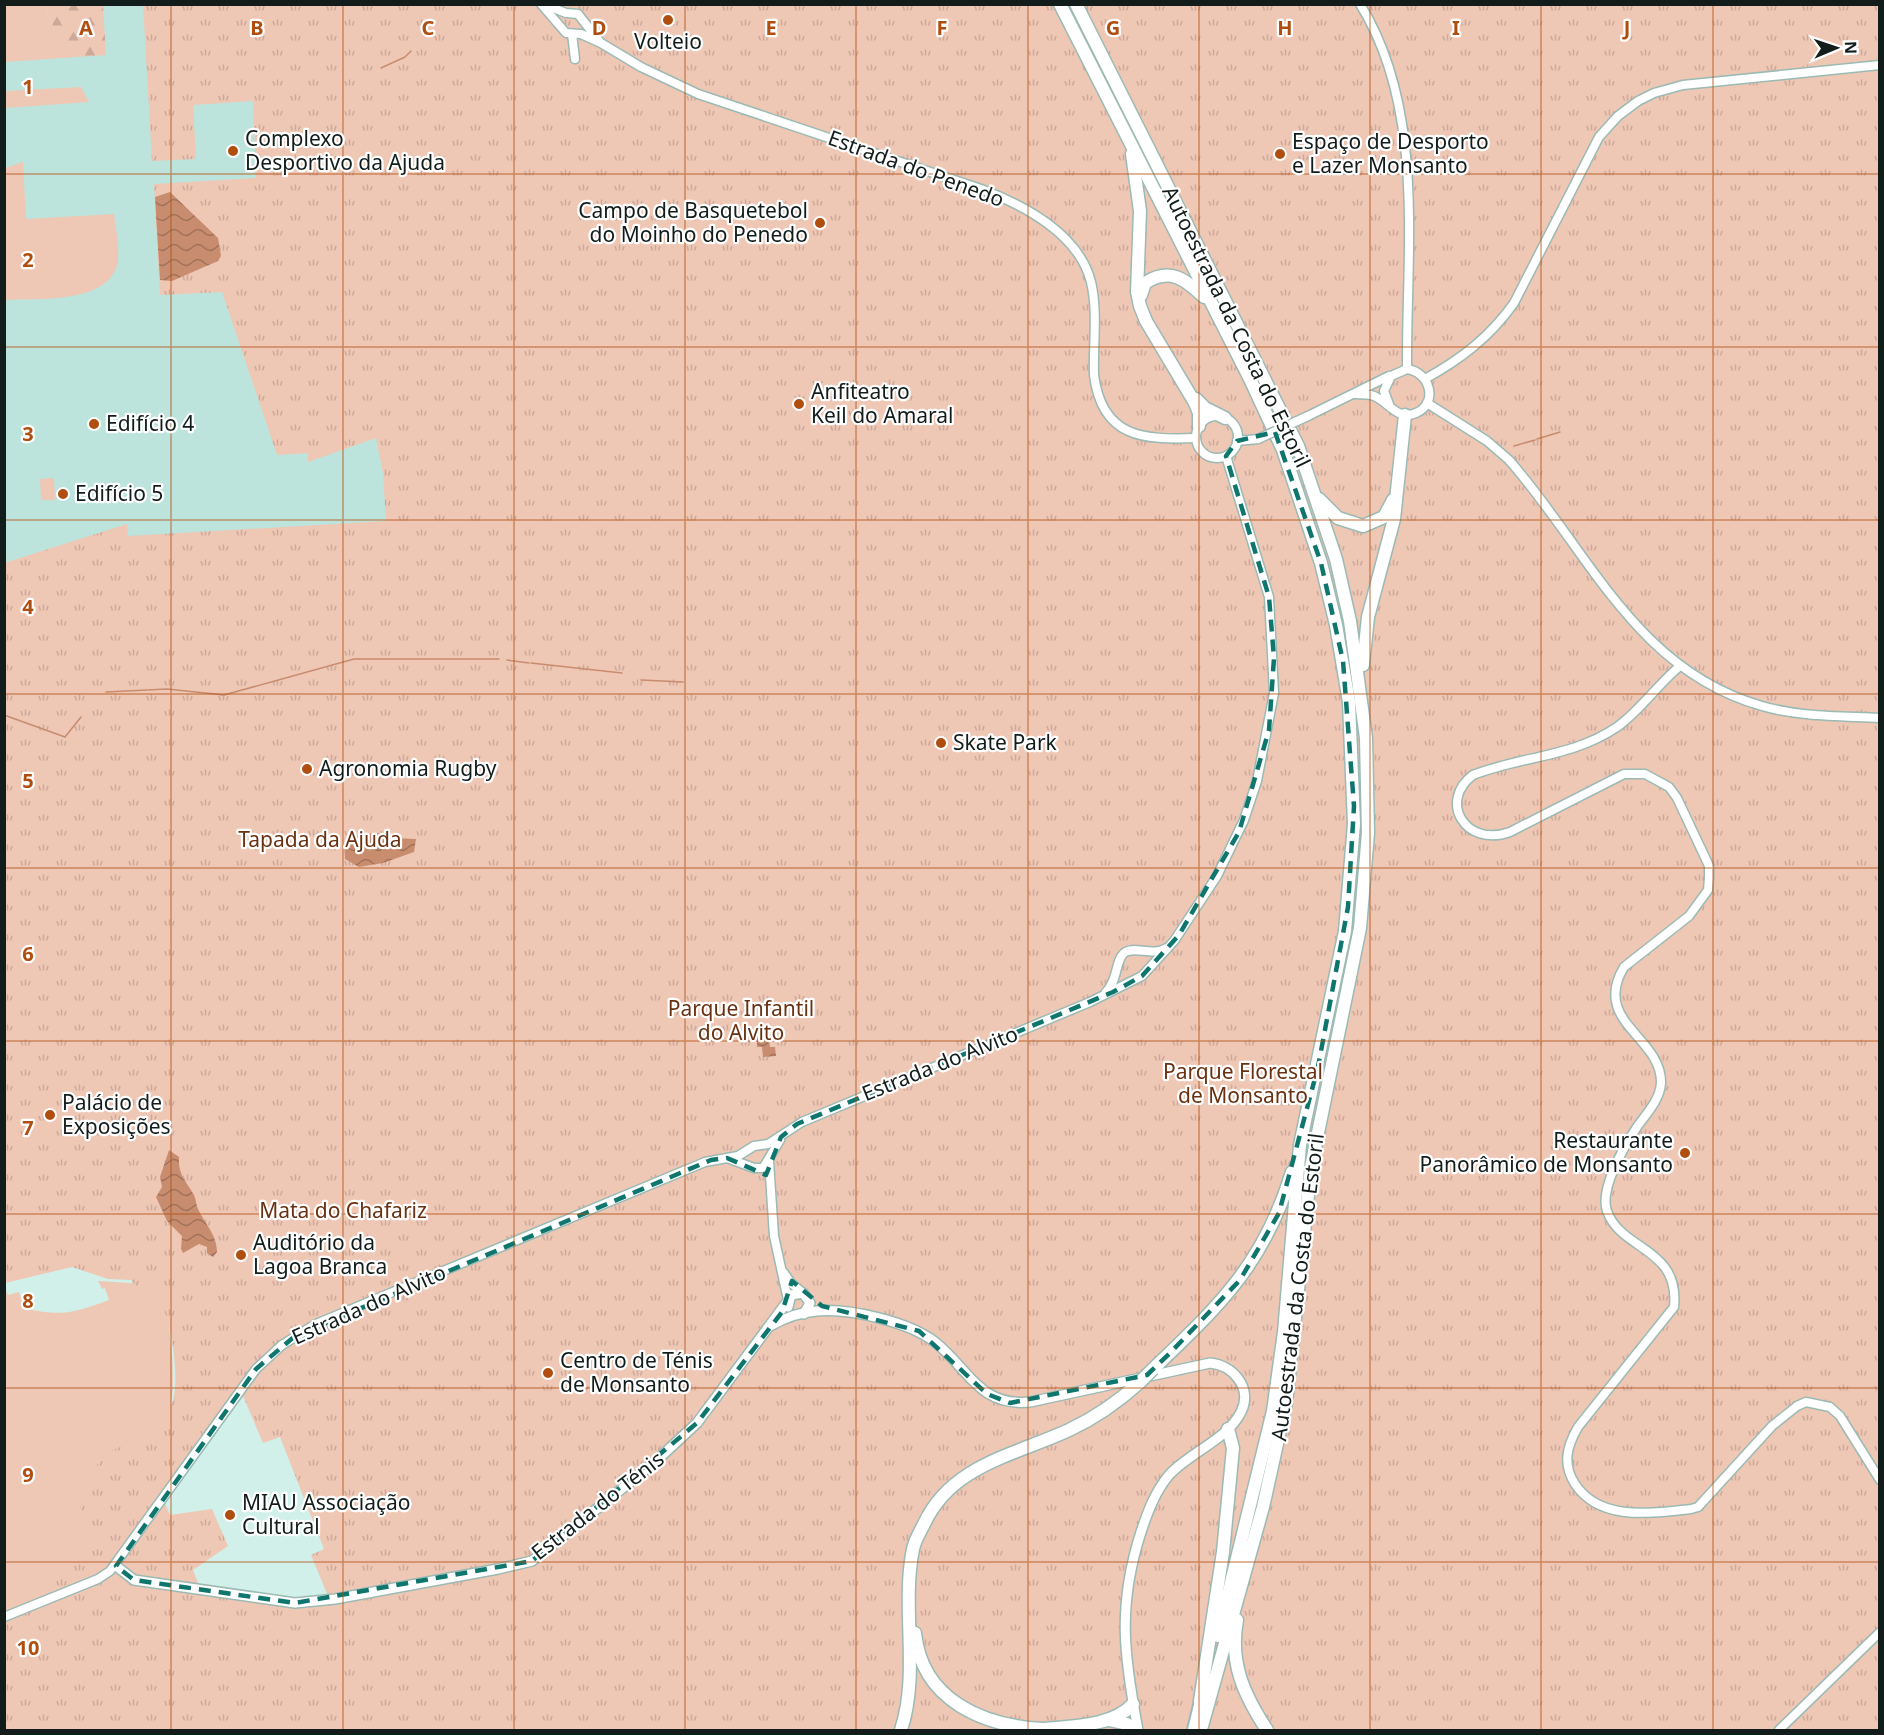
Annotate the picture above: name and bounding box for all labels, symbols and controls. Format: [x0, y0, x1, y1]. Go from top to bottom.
marker: Volteio [661, 13, 675, 27]
text: A [79, 14, 93, 41]
text: B [250, 14, 264, 41]
text: C [422, 14, 435, 41]
text: D [592, 14, 606, 41]
text: E [765, 14, 777, 41]
text: F [937, 14, 947, 41]
text: G [1106, 14, 1120, 41]
text: H [1277, 14, 1293, 41]
text: I [1452, 14, 1460, 41]
text: J [1622, 14, 1630, 41]
north arrow [1806, 18, 1866, 78]
place label: Volteio [634, 27, 702, 55]
text: N [1840, 41, 1862, 54]
text: 1 [22, 73, 34, 100]
street label: Estrada do Penedo [824, 123, 1008, 213]
place label: Complexo Desportivo da Ajuda [245, 124, 445, 176]
place label: Espaço de Desporto e Lazer Monsanto [1292, 127, 1489, 179]
marker: Complexo Desportivo da Ajuda [226, 144, 240, 158]
marker: Espaço de Desporto e Lazer Monsanto [1273, 147, 1287, 161]
street label: Autoestrada da Costa do Estoril [1156, 181, 1317, 472]
place label: Campo de Basquetebol do Moinho do Penedo [578, 196, 808, 248]
marker: Campo de Basquetebol do Moinho do Penedo [813, 216, 827, 230]
text: 2 [22, 246, 34, 273]
place label: Anfiteatro Keil do Amaral [811, 377, 954, 429]
marker: Anfiteatro Keil do Amaral [792, 397, 806, 411]
place label: Edifício 4 [106, 409, 194, 437]
marker: Edifício 4 [87, 417, 101, 431]
text: 3 [22, 420, 34, 447]
place label: Edifício 5 [75, 479, 163, 507]
marker: Edifício 5 [56, 487, 70, 501]
text: 4 [22, 593, 34, 620]
place label: Skate Park [953, 728, 1058, 756]
marker: Skate Park [934, 736, 948, 750]
place label: Agronomia Rugby [319, 754, 497, 782]
marker: Agronomia Rugby [300, 762, 314, 776]
text: 5 [22, 767, 34, 794]
park label: Tapada da Ajuda [238, 825, 402, 853]
text: 6 [22, 940, 34, 967]
park label: Parque Infantil do Alvito [668, 994, 814, 1046]
street label: Estrada do Alvito [858, 1019, 1022, 1107]
park label: Parque Florestal de Monsanto [1163, 1057, 1323, 1109]
place label: Palácio de Exposições [62, 1088, 171, 1140]
marker: Palácio de Exposições [43, 1108, 57, 1122]
text: 7 [22, 1114, 34, 1141]
place label: Restaurante Panorâmico de Monsanto [1419, 1126, 1673, 1178]
street label: Autoestrada da Costa do Estoril [1264, 1131, 1330, 1442]
marker: Restaurante Panorâmico de Monsanto [1678, 1146, 1692, 1160]
park label: Mata do Chafariz [259, 1196, 427, 1224]
place label: Auditório da Lagoa Branca [253, 1228, 387, 1280]
marker: Auditório da Lagoa Branca [234, 1248, 248, 1262]
street label: Estrada do Alvito [287, 1258, 450, 1351]
text: 8 [22, 1287, 34, 1314]
place label: Centro de Ténis de Monsanto [560, 1346, 713, 1398]
marker: Centro de Ténis de Monsanto [541, 1366, 555, 1380]
street label: Estrada do Ténis [525, 1445, 669, 1566]
text: 9 [22, 1461, 34, 1488]
place label: MIAU Associação Cultural [242, 1488, 410, 1540]
marker: MIAU Associação Cultural [223, 1508, 237, 1522]
text: 10 [17, 1634, 39, 1661]

